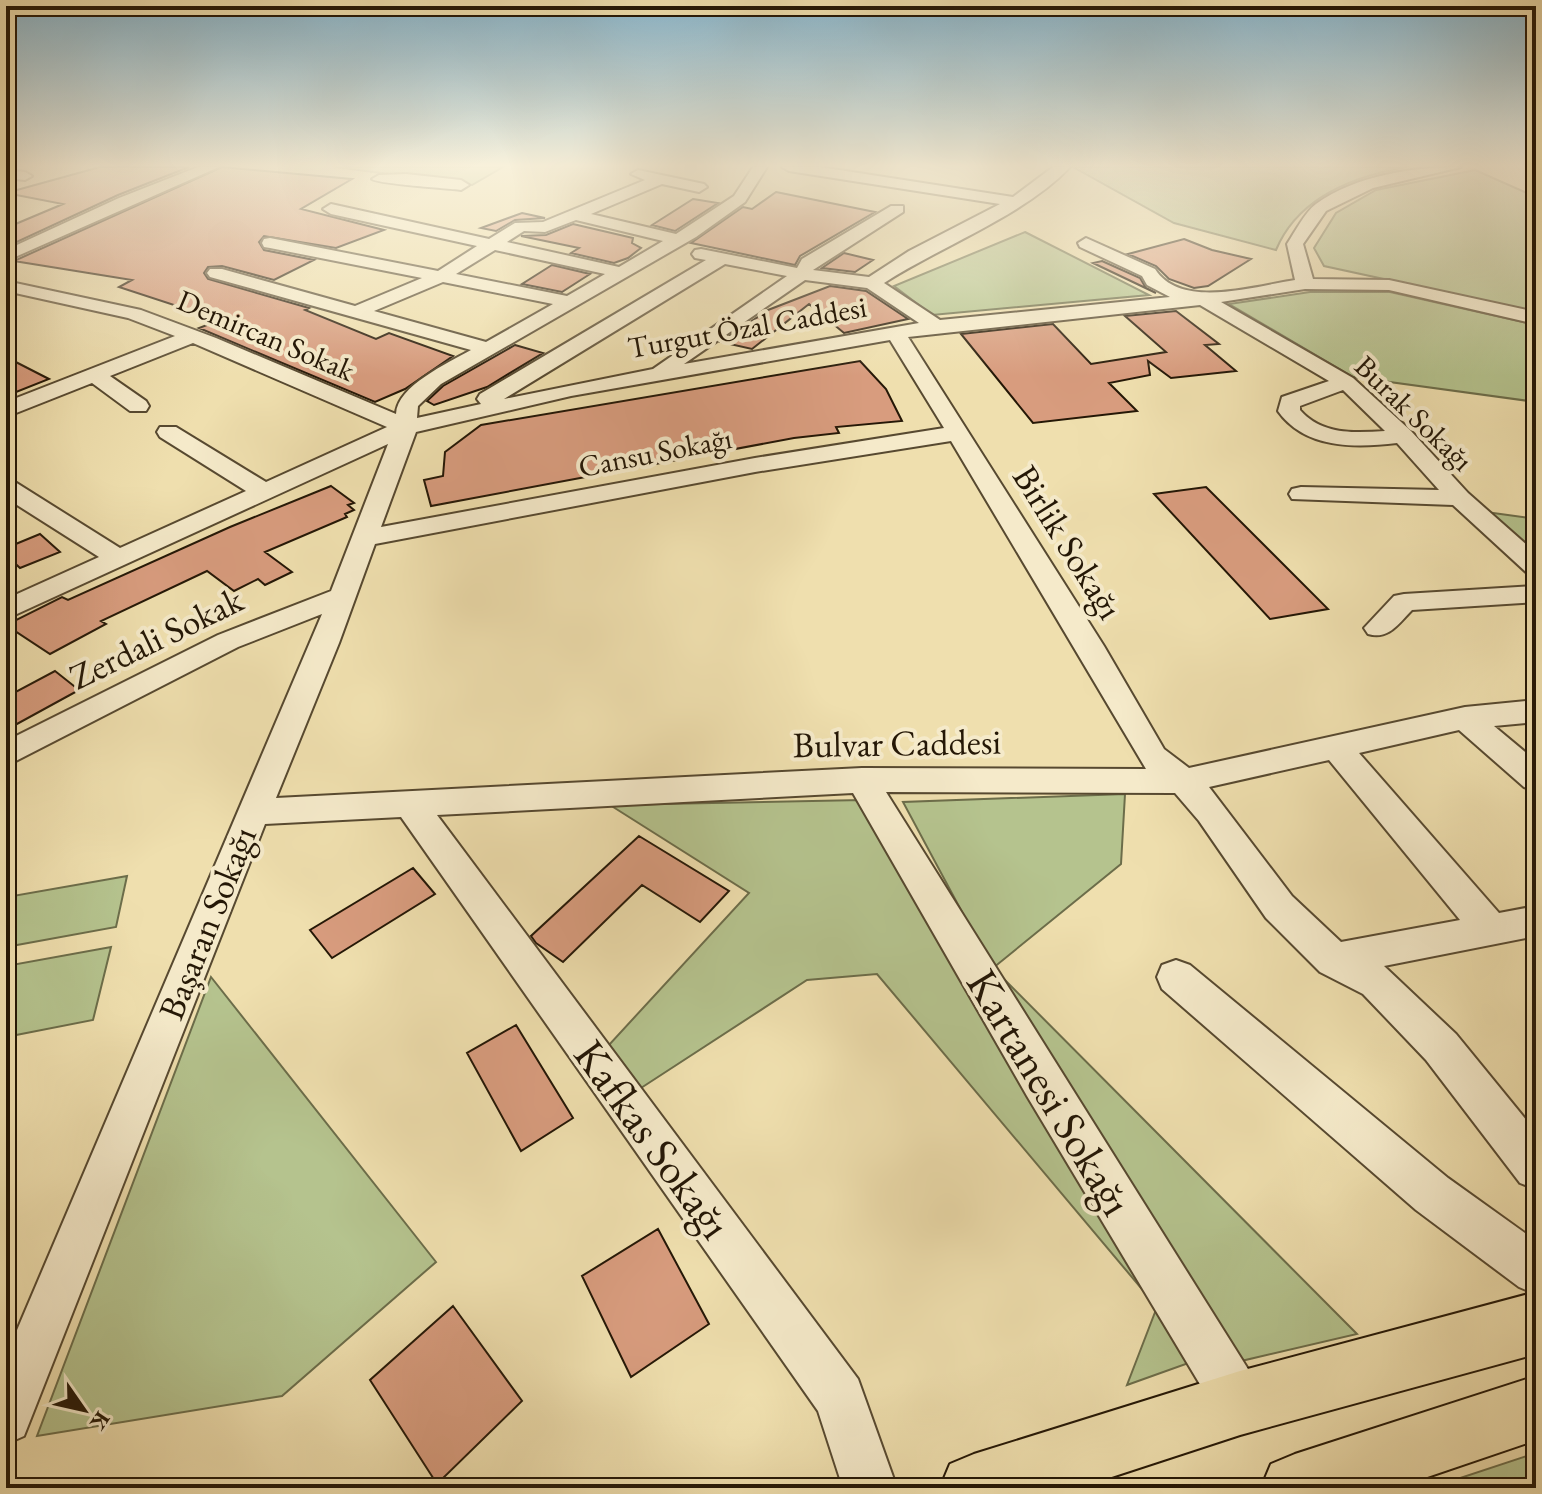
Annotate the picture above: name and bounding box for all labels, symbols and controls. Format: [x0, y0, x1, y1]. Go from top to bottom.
street label: Demircan Sokak [171, 280, 361, 390]
street label: Turgut Özal Caddesi [624, 287, 870, 367]
street label: Burak Sokağı [1346, 347, 1482, 479]
street label: Cansu Sokağı [575, 418, 735, 486]
street label: Birlik Sokağı [1002, 456, 1134, 628]
street label: Zerdali Sokak [62, 575, 251, 700]
street label: Bulvar Caddesi [792, 718, 1002, 768]
street label: Başaran Sokağı [147, 820, 267, 1026]
street label: Kartanesi Sokağı [954, 958, 1146, 1226]
street label: Kafkas Sokağı [562, 1028, 744, 1250]
north arrow [44, 1370, 124, 1450]
text: K [83, 1406, 117, 1436]

